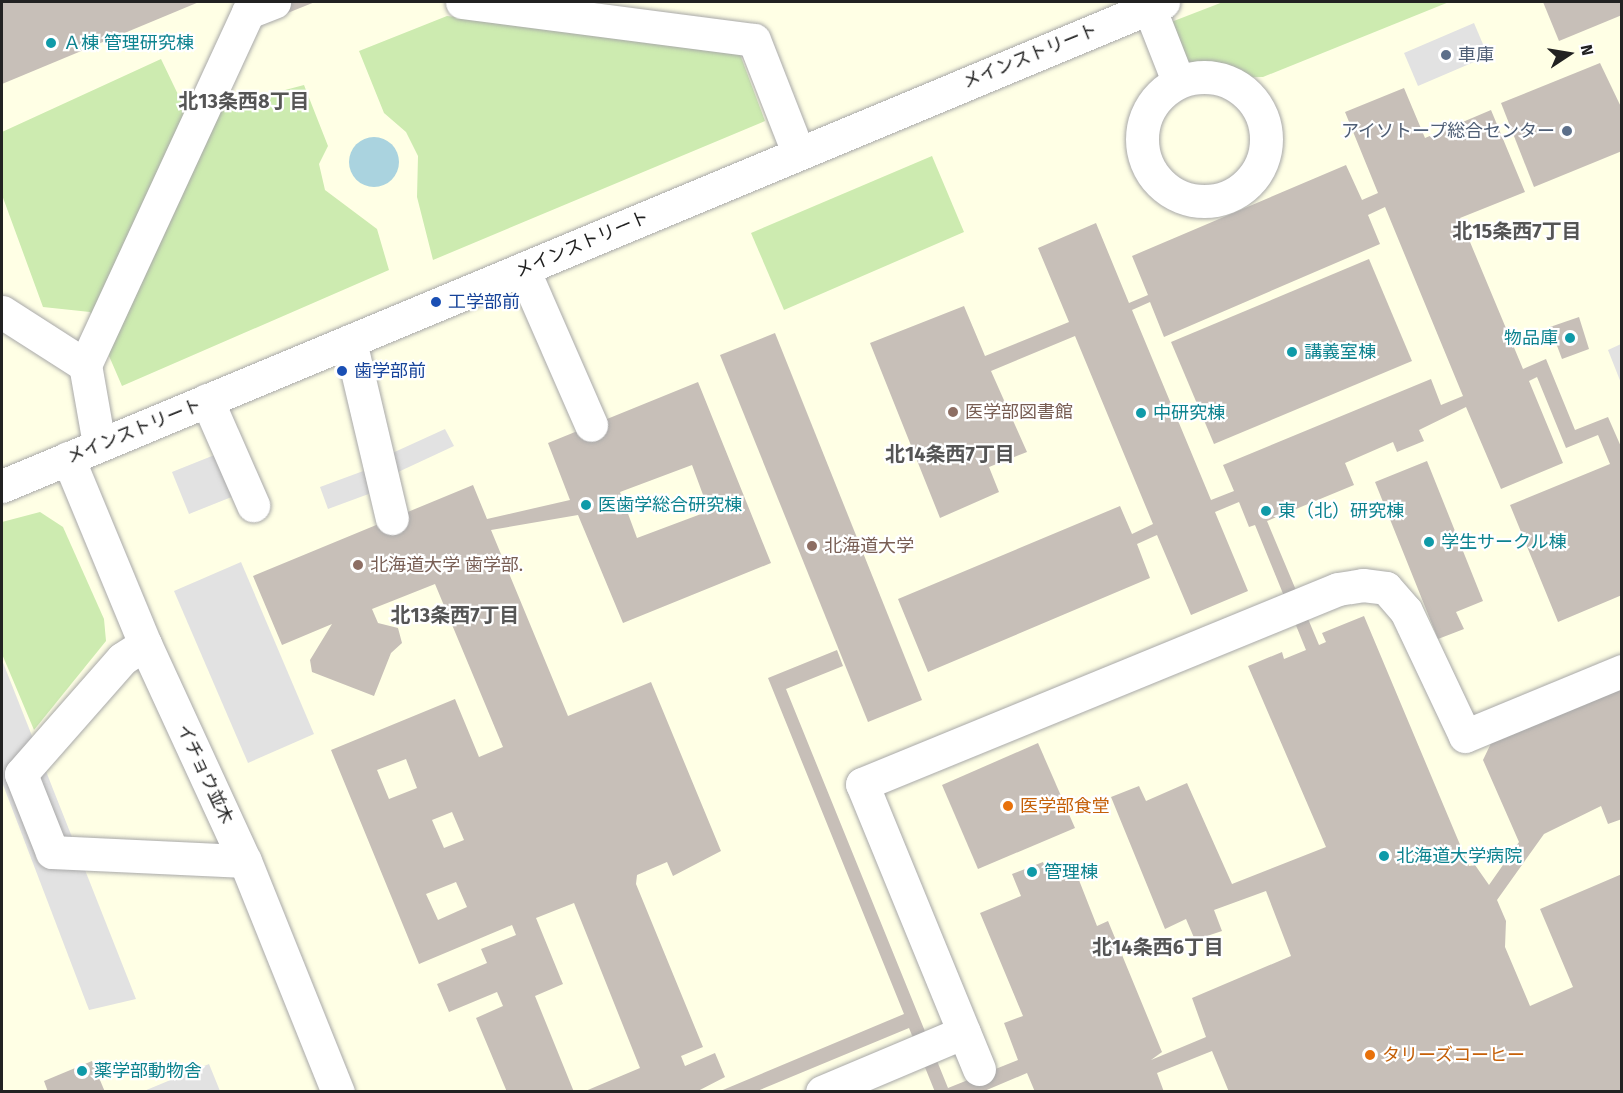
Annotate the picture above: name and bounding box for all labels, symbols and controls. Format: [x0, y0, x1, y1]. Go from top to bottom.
street label: メインストリート [959, 19, 1101, 93]
north arrow [1539, 24, 1599, 84]
place label: Ａ棟 管理研究棟 [63, 32, 194, 54]
marker: Ａ棟 管理研究棟 [44, 36, 58, 50]
text: N [1577, 43, 1597, 57]
place label: 車庫 [1458, 44, 1494, 66]
marker: 車庫 [1439, 48, 1453, 62]
district label: 北13条西8丁目 [178, 89, 310, 113]
place label: アイソトープ総合センター [1339, 120, 1555, 142]
marker: アイソトープ総合センター [1560, 124, 1574, 138]
street label: メインストリート [512, 206, 652, 282]
district label: 北15条西7丁目 [1452, 219, 1582, 243]
place label: 工学部前 [448, 291, 520, 313]
marker: 工学部前 [429, 295, 443, 309]
place label: 物品庫 [1504, 327, 1558, 349]
marker: 物品庫 [1563, 331, 1577, 345]
place label: 講義室棟 [1304, 341, 1376, 363]
marker: 講義室棟 [1285, 345, 1299, 359]
place label: 歯学部前 [354, 360, 426, 382]
marker: 歯学部前 [335, 364, 349, 378]
street label: メインストリート [63, 394, 205, 468]
place label: 医学部図書館 [965, 401, 1073, 423]
place label: 中研究棟 [1153, 402, 1225, 424]
marker: 医学部図書館 [946, 405, 960, 419]
marker: 中研究棟 [1134, 406, 1148, 420]
district label: 北14条西7丁目 [885, 442, 1015, 466]
place label: 医歯学総合研究棟 [598, 494, 742, 516]
marker: 医歯学総合研究棟 [579, 498, 593, 512]
place label: 東（北）研究棟 [1278, 500, 1404, 522]
marker: 東（北）研究棟 [1259, 504, 1273, 518]
place label: 学生サークル棟 [1441, 531, 1567, 553]
place label: 北海道大学 [824, 535, 914, 557]
marker: 学生サークル棟 [1422, 535, 1436, 549]
marker: 北海道大学 [805, 539, 819, 553]
place label: 北海道大学 歯学部. [370, 554, 523, 576]
marker: 北海道大学 歯学部. [351, 558, 365, 572]
district label: 北13条西7丁目 [390, 603, 520, 627]
street label: イチョウ並木 [172, 720, 238, 828]
place label: 医学部食堂 [1020, 795, 1110, 817]
marker: 医学部食堂 [1001, 799, 1015, 813]
place label: 北海道大学病院 [1396, 845, 1522, 867]
marker: 北海道大学病院 [1377, 849, 1391, 863]
place label: 管理棟 [1044, 861, 1098, 883]
marker: 管理棟 [1025, 865, 1039, 879]
district label: 北14条西6丁目 [1092, 935, 1224, 959]
place label: タリーズコーヒー [1382, 1044, 1526, 1066]
marker: タリーズコーヒー [1363, 1048, 1377, 1062]
place label: 薬学部動物舎 [94, 1060, 202, 1082]
marker: 薬学部動物舎 [75, 1064, 89, 1078]

